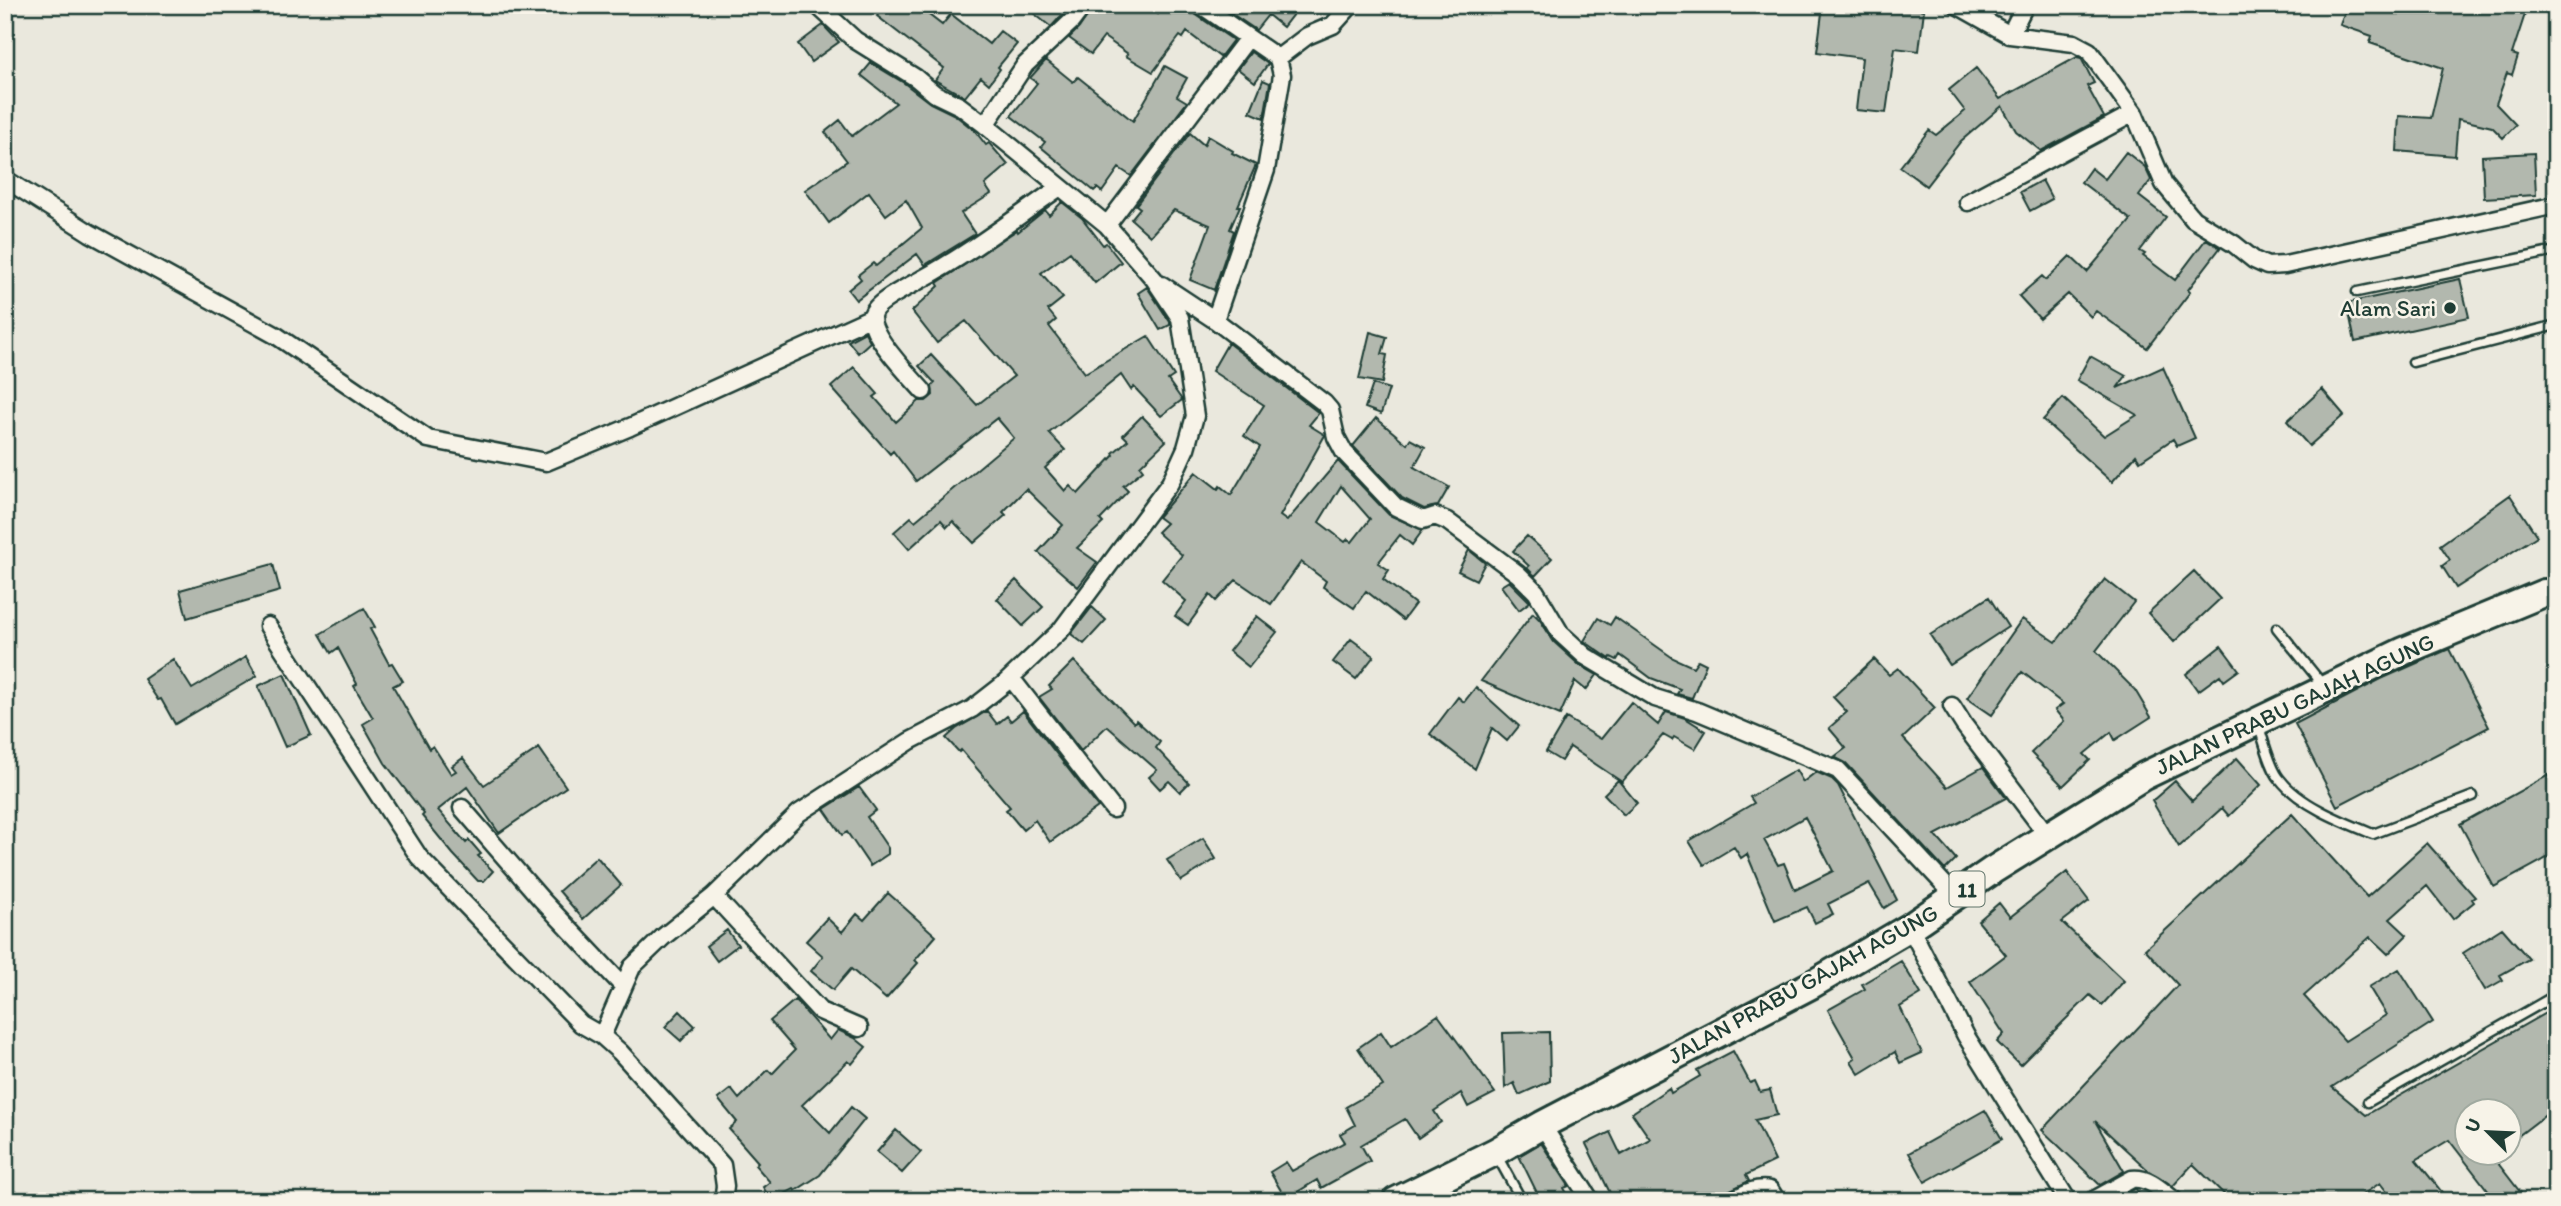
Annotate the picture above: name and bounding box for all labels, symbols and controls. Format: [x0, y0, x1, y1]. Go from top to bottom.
place label: Alam Sari [2340, 294, 2436, 322]
marker: Alam Sari [2442, 300, 2458, 316]
street label: JALAN PRABU GAJAH AGUNG [2151, 627, 2439, 781]
road number: 11 [1950, 872, 1984, 906]
street label: JALAN PRABU GAJAH AGUNG [1663, 898, 1943, 1070]
north arrow [2452, 1098, 2522, 1168]
text: U [2460, 1115, 2486, 1136]

